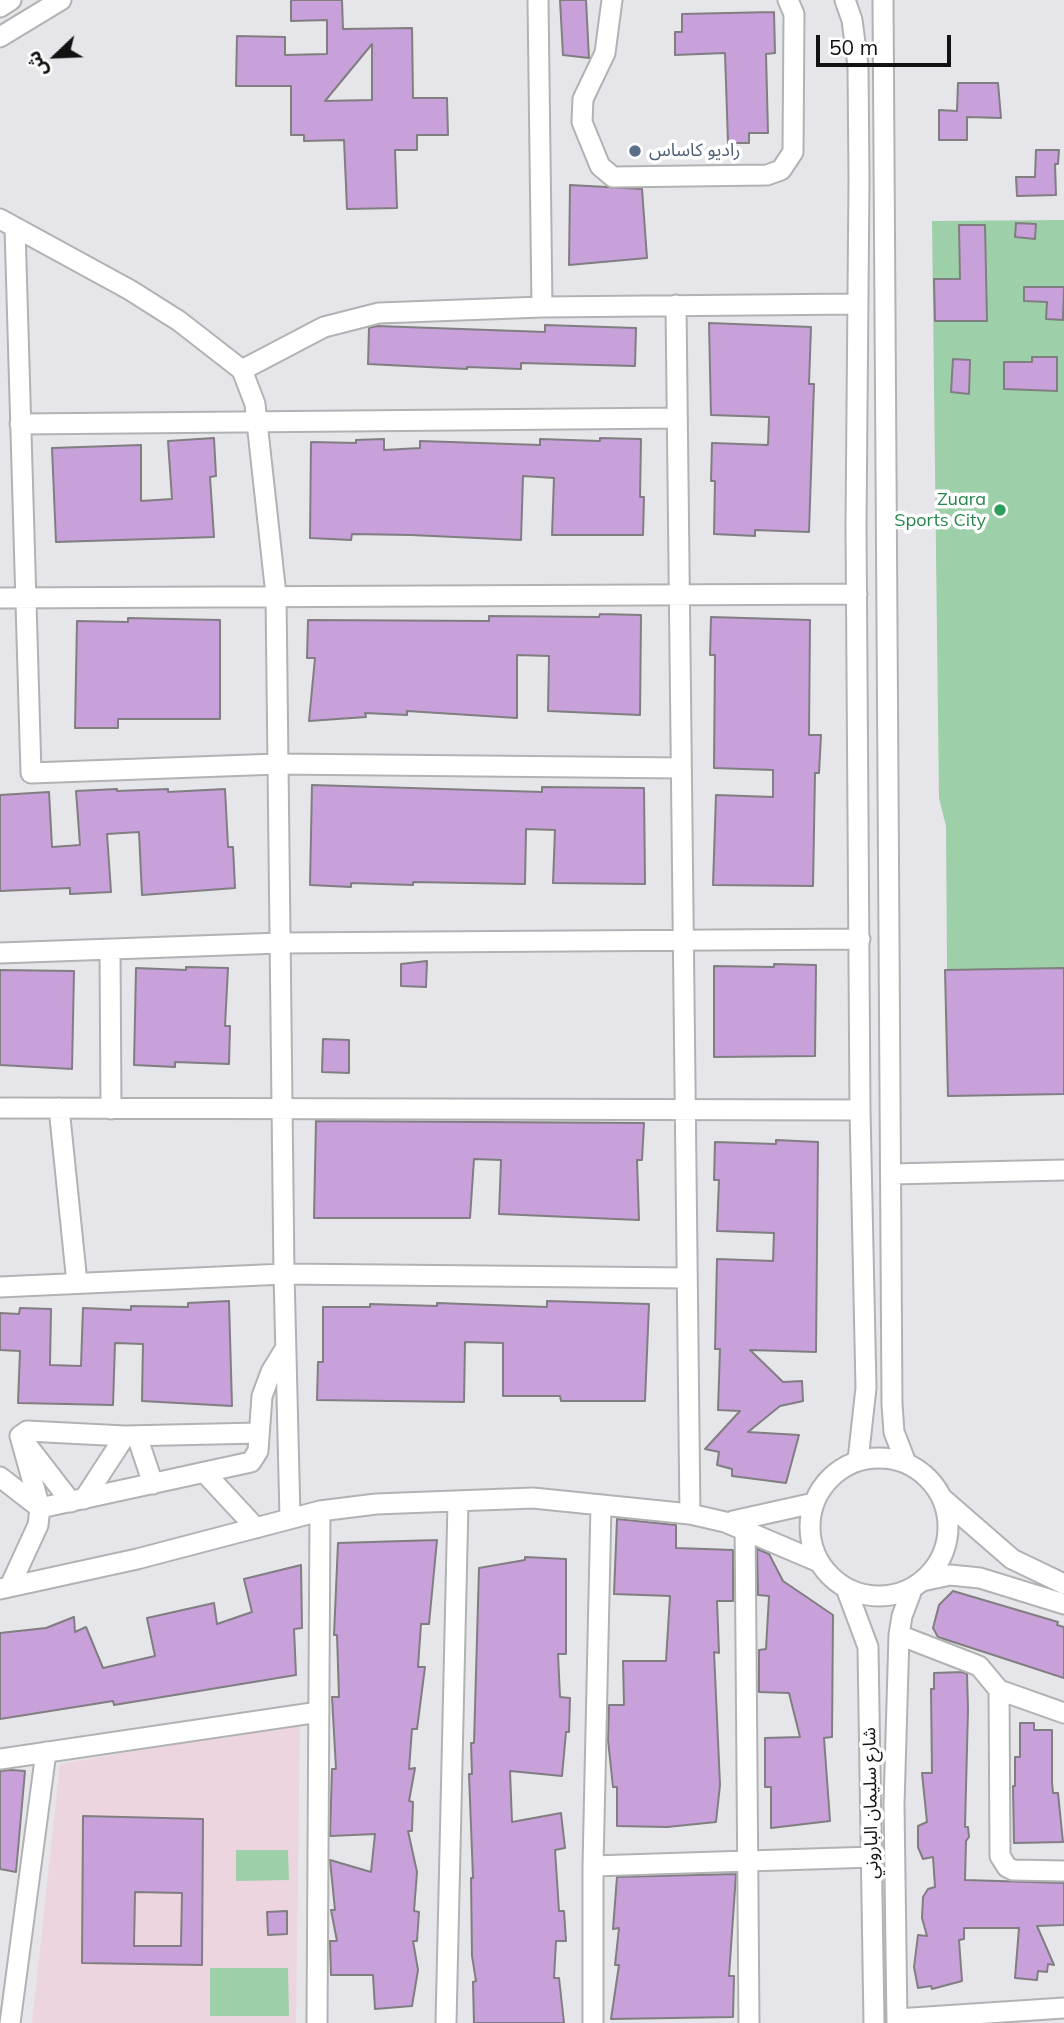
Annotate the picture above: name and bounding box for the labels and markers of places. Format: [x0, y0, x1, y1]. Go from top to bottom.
place label: راديو كاساس [649, 140, 740, 162]
marker: راديو كاساس [627, 143, 643, 159]
place label: Zuara Sports City [894, 489, 986, 532]
marker: Zuara Sports City [992, 502, 1008, 518]

